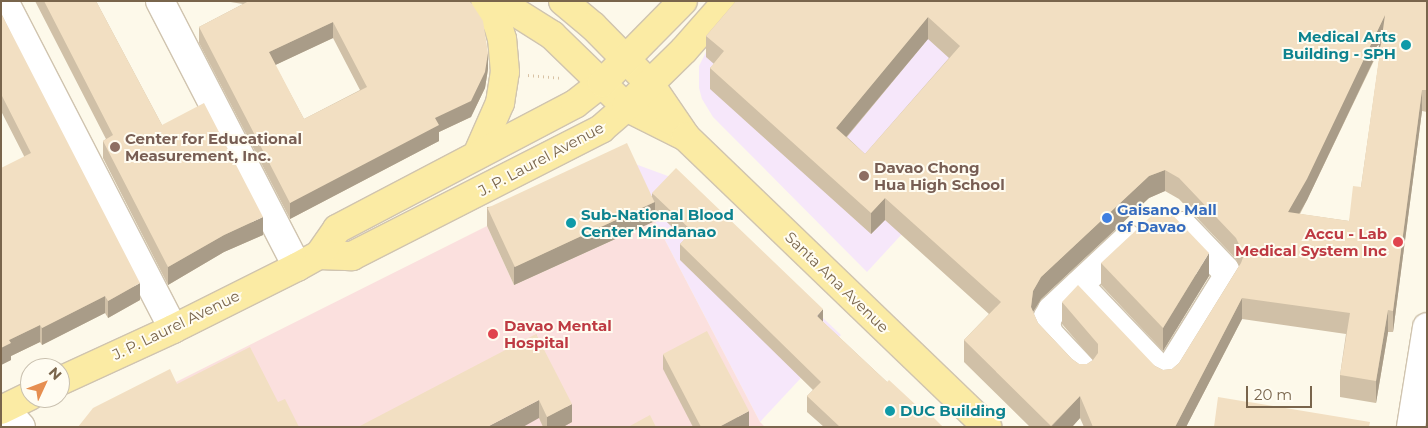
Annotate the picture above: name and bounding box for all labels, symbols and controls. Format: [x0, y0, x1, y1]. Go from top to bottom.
place label: Medical Arts Building - SPH [1283, 27, 1396, 62]
marker: Medical Arts Building - SPH [1400, 39, 1412, 51]
street label: J. P. Laurel Avenue [475, 118, 607, 200]
place label: Center for Educational Measurement, Inc. [125, 129, 302, 164]
marker: Center for Educational Measurement, Inc. [109, 141, 121, 153]
place label: Davao Chong Hua High School [874, 158, 1005, 193]
marker: Davao Chong Hua High School [858, 170, 870, 182]
place label: Gaisano Mall of Davao [1117, 200, 1217, 235]
place label: Sub-National Blood Center Mindanao [581, 205, 734, 240]
marker: Gaisano Mall of Davao [1101, 212, 1113, 224]
marker: Sub-National Blood Center Mindanao [565, 217, 577, 229]
place label: Accu - Lab Medical System Inc [1235, 224, 1387, 259]
street label: Santa Ana Avenue [781, 228, 893, 336]
marker: Accu - Lab Medical System Inc [1391, 235, 1405, 249]
street label: J. P. Laurel Avenue [110, 286, 242, 364]
place label: Davao Mental Hospital [504, 316, 612, 351]
marker: Davao Mental Hospital [486, 327, 500, 341]
north arrow [20, 358, 70, 408]
text: N [45, 363, 66, 384]
scale bar [1248, 376, 1314, 408]
text: 20 m [1254, 385, 1292, 404]
place label: DUC Building [900, 402, 1006, 420]
marker: DUC Building [884, 405, 896, 417]

